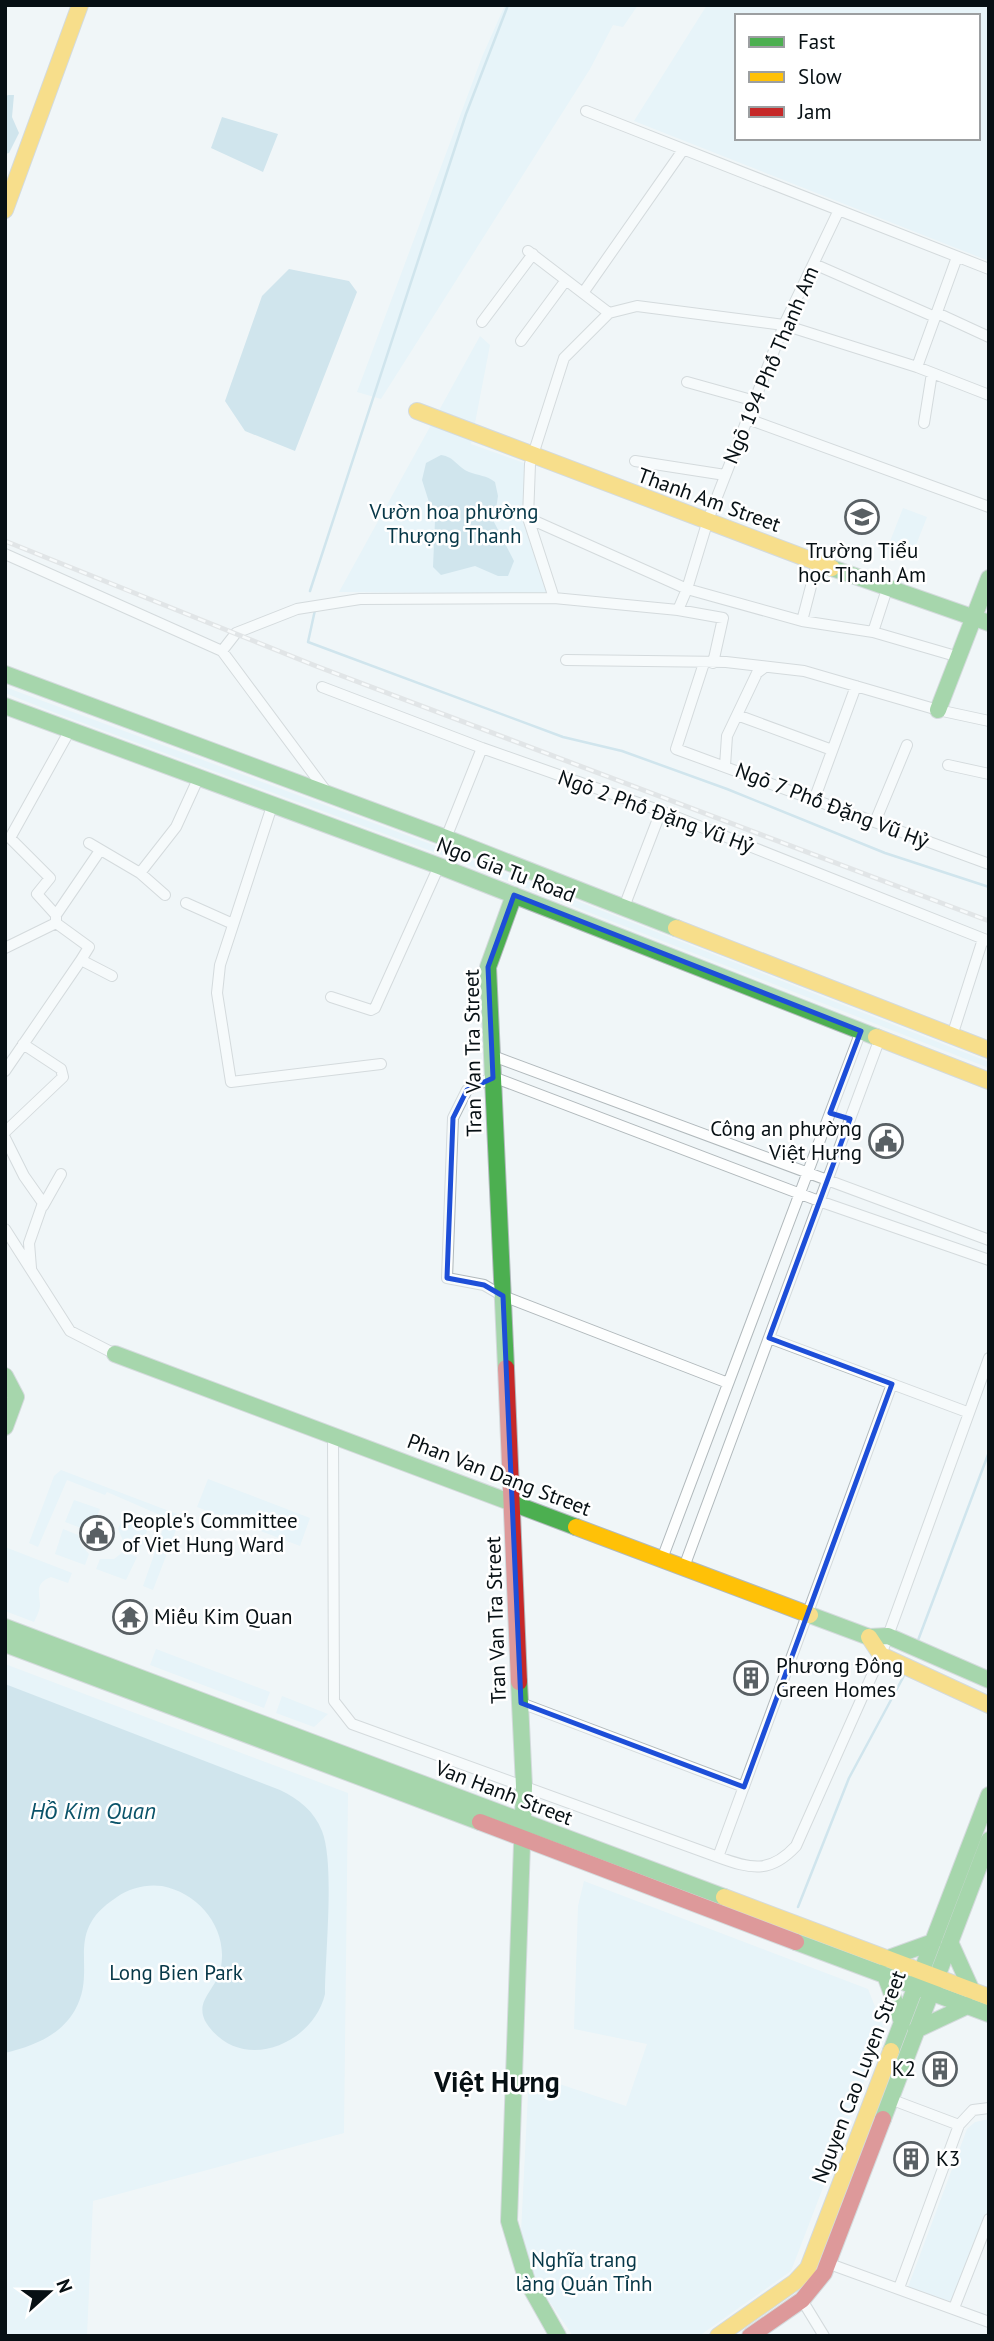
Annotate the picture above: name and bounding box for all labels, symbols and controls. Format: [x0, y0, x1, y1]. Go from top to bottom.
legend [735, 14, 980, 140]
text: Fast [798, 28, 835, 55]
text: Slow [798, 63, 842, 90]
text: Jam [797, 98, 832, 125]
street label: Ngõ 194 Phố Thanh Am [717, 262, 824, 468]
street label: Thanh Am Street [634, 461, 784, 538]
park label: Vườn hoa phường Thượng Thanh [368, 498, 539, 549]
school or university icon: Trường Tiểu học Thanh Am [843, 498, 881, 536]
place label: Trường Tiểu học Thanh Am [798, 537, 926, 588]
street label: Ngõ 7 Phố Đặng Vũ Hỷ [731, 756, 933, 855]
street label: Ngõ 2 Phố Đặng Vũ Hỷ [555, 764, 758, 860]
street label: Ngo Gia Tu Road [433, 831, 580, 908]
street label: Tran Van Tra Street [458, 969, 487, 1137]
place label: Công an phường Việt Hưng [710, 1115, 862, 1166]
public building icon: Công an phường Việt Hưng [867, 1122, 905, 1160]
street label: Phan Van Dang Street [403, 1427, 595, 1522]
place label: People's Committee of Viet Hung Ward [122, 1507, 298, 1558]
public building icon: People's Committee of Viet Hung Ward [78, 1514, 116, 1552]
street label: Tran Van Tra Street [479, 1536, 512, 1704]
temple icon: Miếu Kim Quan [111, 1598, 149, 1636]
place label: Miếu Kim Quan [154, 1603, 293, 1630]
place label: Phương Đông Green Homes [776, 1652, 903, 1703]
building icon: Phương Đông Green Homes [732, 1659, 770, 1697]
street label: Van Hanh Street [431, 1754, 577, 1831]
water label: Hồ Kim Quan [30, 1796, 156, 1825]
park label: Long Bien Park [109, 1959, 243, 1986]
street label: Nguyen Cao Luyen Street [805, 1967, 912, 2187]
building icon: K2 [921, 2050, 959, 2088]
place label: K2 [892, 2055, 916, 2082]
district label: Việt Hưng [433, 2063, 560, 2100]
building icon: K3 [892, 2140, 930, 2178]
place label: K3 [936, 2145, 960, 2172]
park label: Nghĩa trang làng Quán Tỉnh [516, 2246, 652, 2297]
north arrow [14, 2257, 84, 2327]
text: N [51, 2276, 78, 2296]

